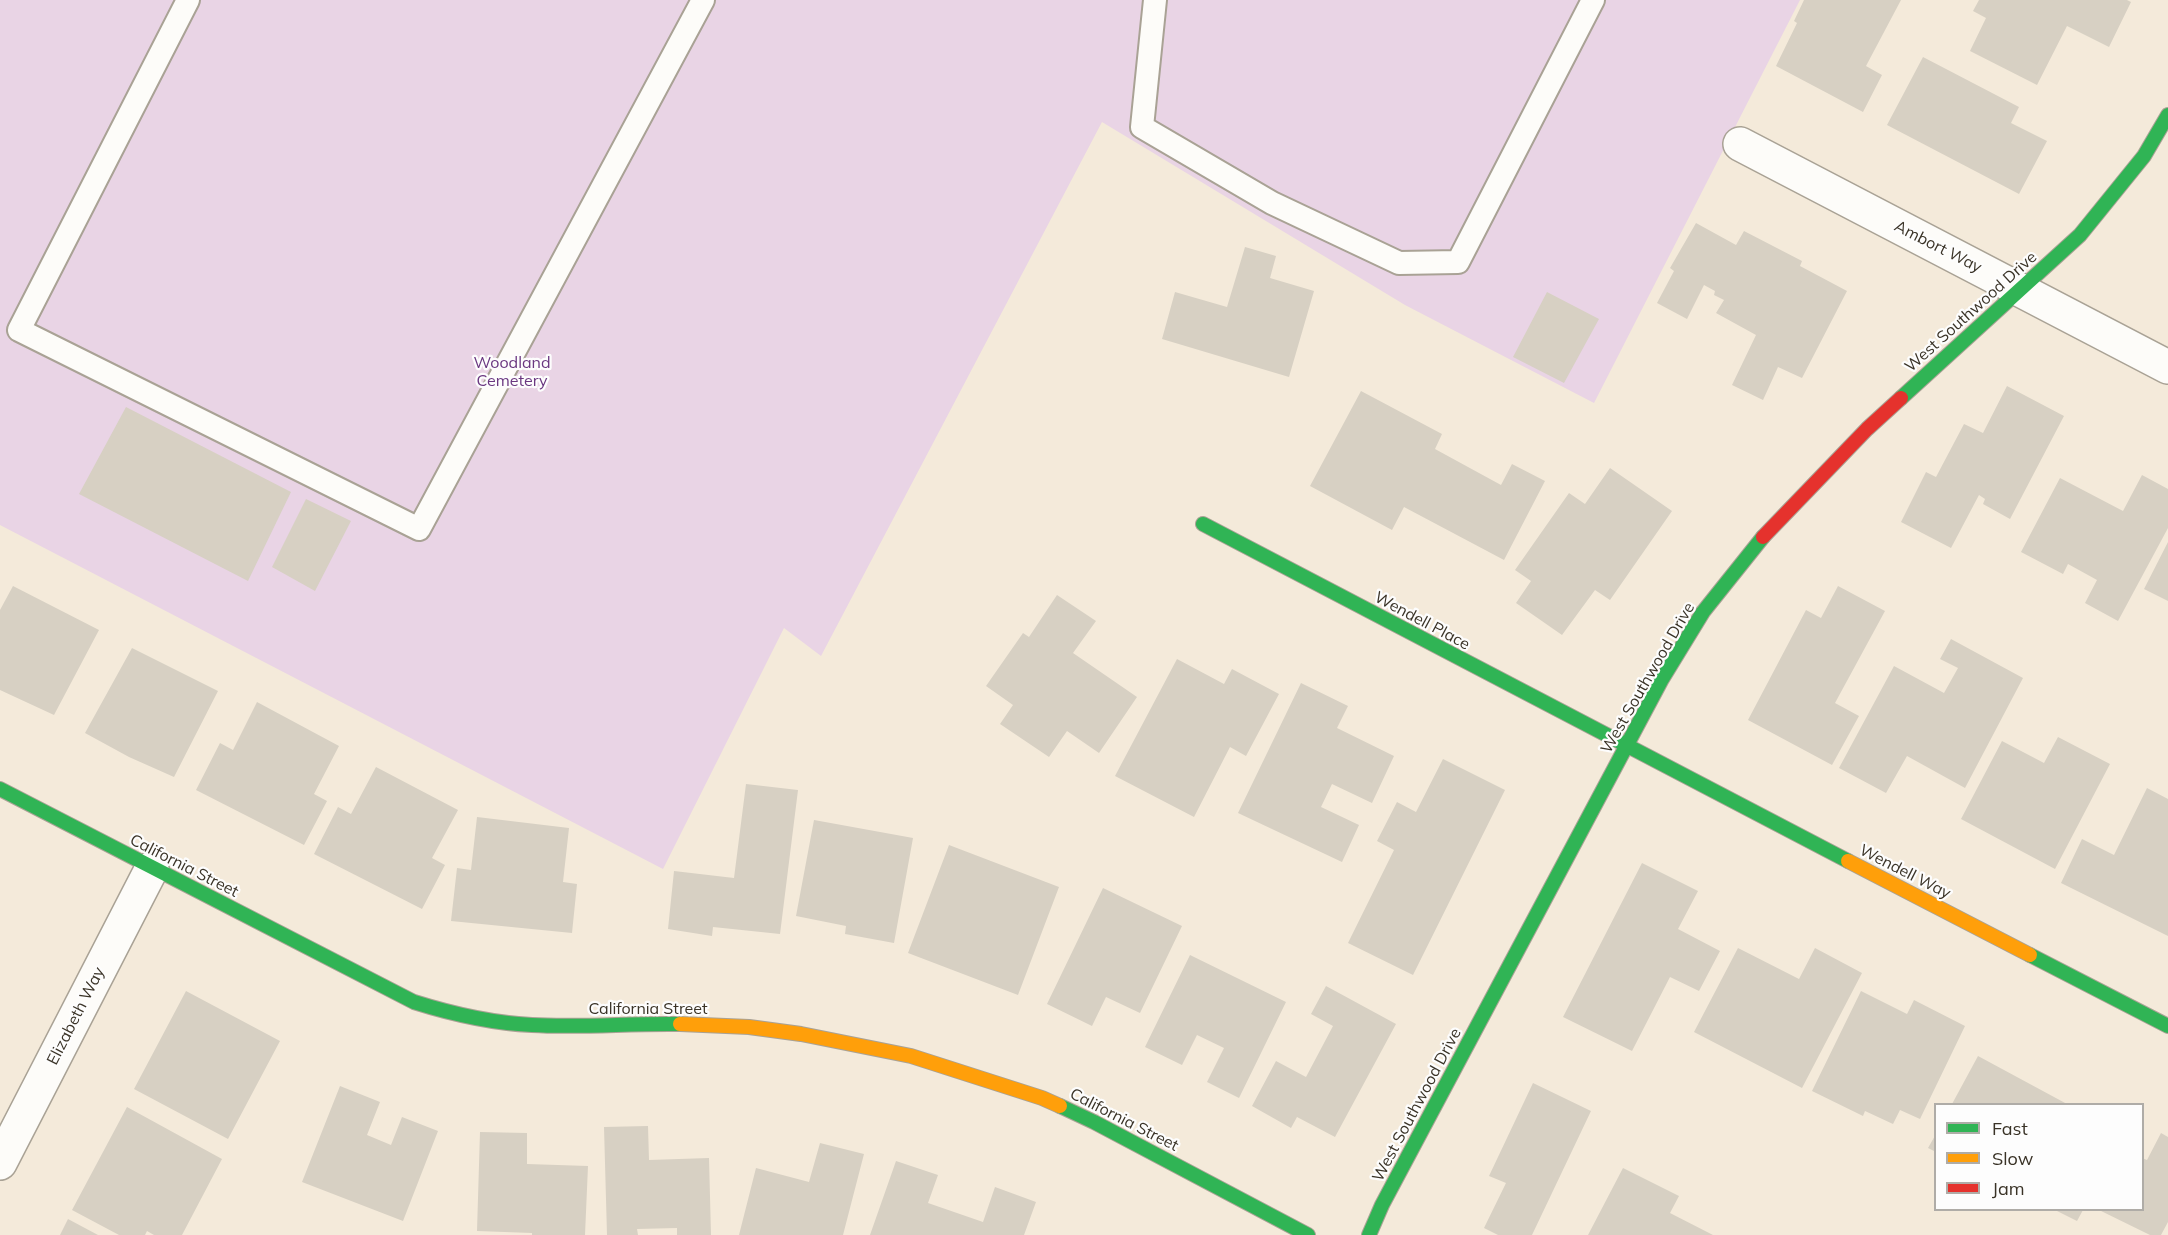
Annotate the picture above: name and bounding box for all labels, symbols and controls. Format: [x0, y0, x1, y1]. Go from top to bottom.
street label: Ambort Way [1891, 217, 1985, 277]
street label: West Southwood Drive [1901, 248, 2041, 376]
park label: Woodland Cemetery [473, 353, 551, 391]
street label: Wendell Place [1371, 588, 1473, 654]
street label: West Southwood Drive [1597, 599, 1699, 757]
street label: California Street [127, 830, 241, 902]
street label: Wendell Way [1856, 841, 1954, 903]
street label: Elizabeth Way [43, 964, 109, 1068]
street label: California Street [588, 999, 708, 1019]
street label: West Southwood Drive [1368, 1025, 1466, 1185]
street label: California Street [1067, 1084, 1181, 1156]
legend [1934, 1103, 2144, 1211]
text: Fast [1992, 1117, 2028, 1140]
text: Slow [1992, 1147, 2033, 1170]
text: Jam [1992, 1177, 2025, 1200]

